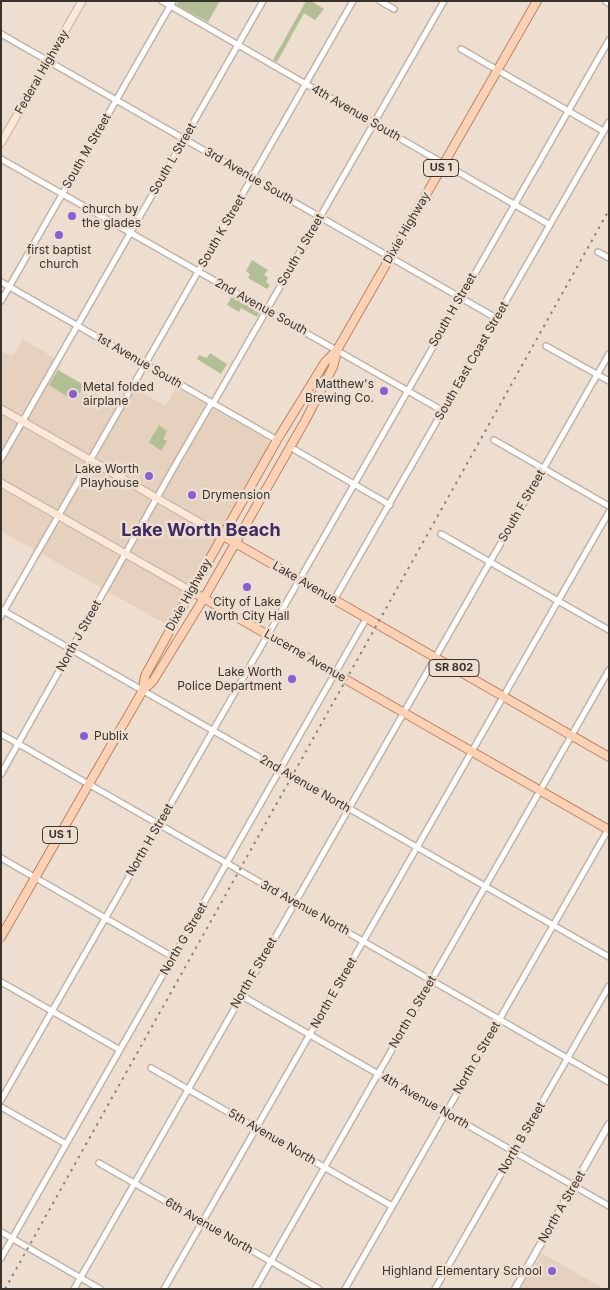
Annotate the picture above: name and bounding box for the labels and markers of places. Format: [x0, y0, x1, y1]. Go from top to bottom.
place label: church by the glades [82, 202, 141, 230]
marker: church by the glades [66, 210, 78, 222]
marker: first baptist church [53, 229, 65, 241]
place label: first baptist church [27, 243, 91, 271]
place label: Matthew's Brewing Co. [305, 377, 374, 405]
place label: Metal folded airplane [83, 380, 154, 408]
marker: Matthew's Brewing Co. [378, 385, 390, 397]
marker: Metal folded airplane [67, 388, 79, 400]
place label: Lake Worth Playhouse [75, 462, 139, 490]
marker: Lake Worth Playhouse [143, 470, 155, 482]
place label: Drymension [202, 488, 270, 502]
marker: Drymension [186, 489, 198, 501]
marker: City of Lake Worth City Hall [241, 581, 253, 593]
place label: City of Lake Worth City Hall [205, 595, 289, 623]
place label: Lake Worth Police Department [177, 665, 282, 693]
marker: Lake Worth Police Department [286, 673, 298, 685]
place label: Publix [94, 729, 128, 743]
marker: Publix [78, 730, 90, 742]
place label: Highland Elementary School [382, 1264, 542, 1278]
marker: Highland Elementary School [546, 1265, 558, 1277]

